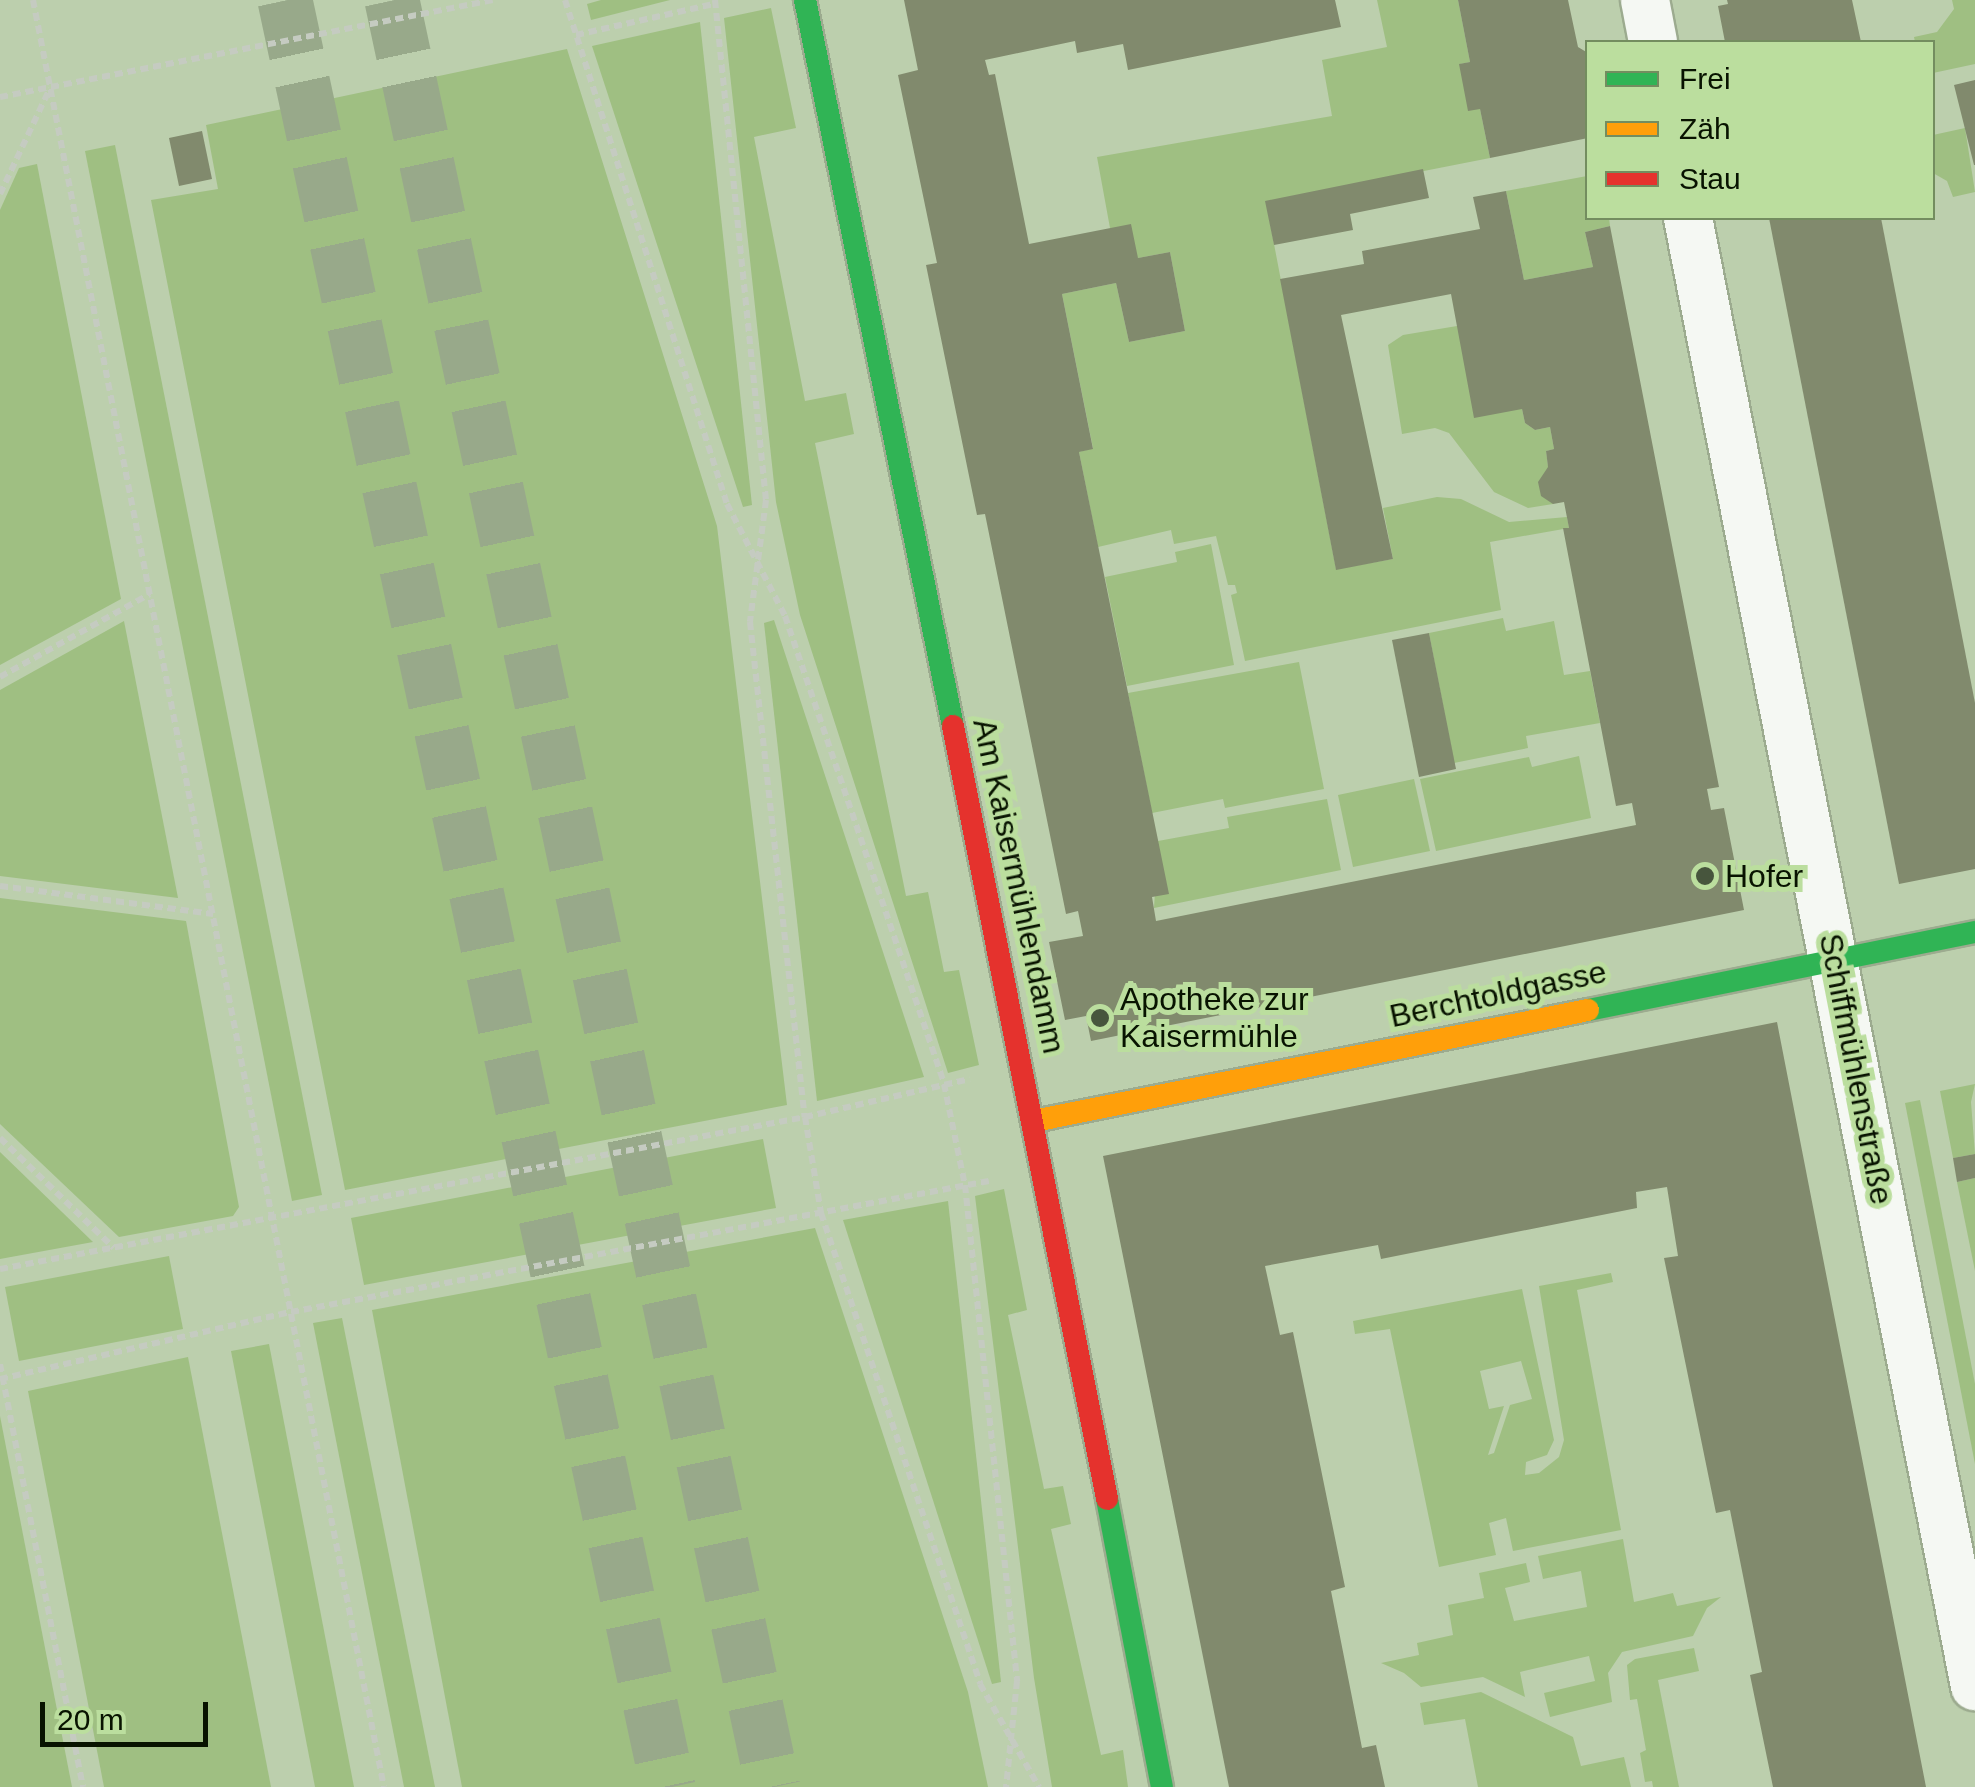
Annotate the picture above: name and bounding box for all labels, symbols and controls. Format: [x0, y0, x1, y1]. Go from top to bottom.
legend [1585, 40, 1935, 220]
text: Frei [1679, 62, 1731, 95]
text: Zäh [1679, 112, 1731, 145]
text: Stau [1679, 162, 1741, 195]
street label: Am Kaisermühlendamm [965, 715, 1073, 1057]
place label: Hofer [1725, 857, 1803, 895]
marker: Hofer [1694, 865, 1716, 887]
street label: Schiffmühlenstraße [1811, 930, 1901, 1208]
street label: Berchtoldgasse [1386, 952, 1610, 1036]
place label: Apotheke zur Kaisermühle [1120, 981, 1309, 1056]
marker: Apotheke zur Kaisermühle [1089, 1007, 1111, 1029]
scale bar [45, 1682, 212, 1744]
text: 20 m [57, 1703, 124, 1736]

